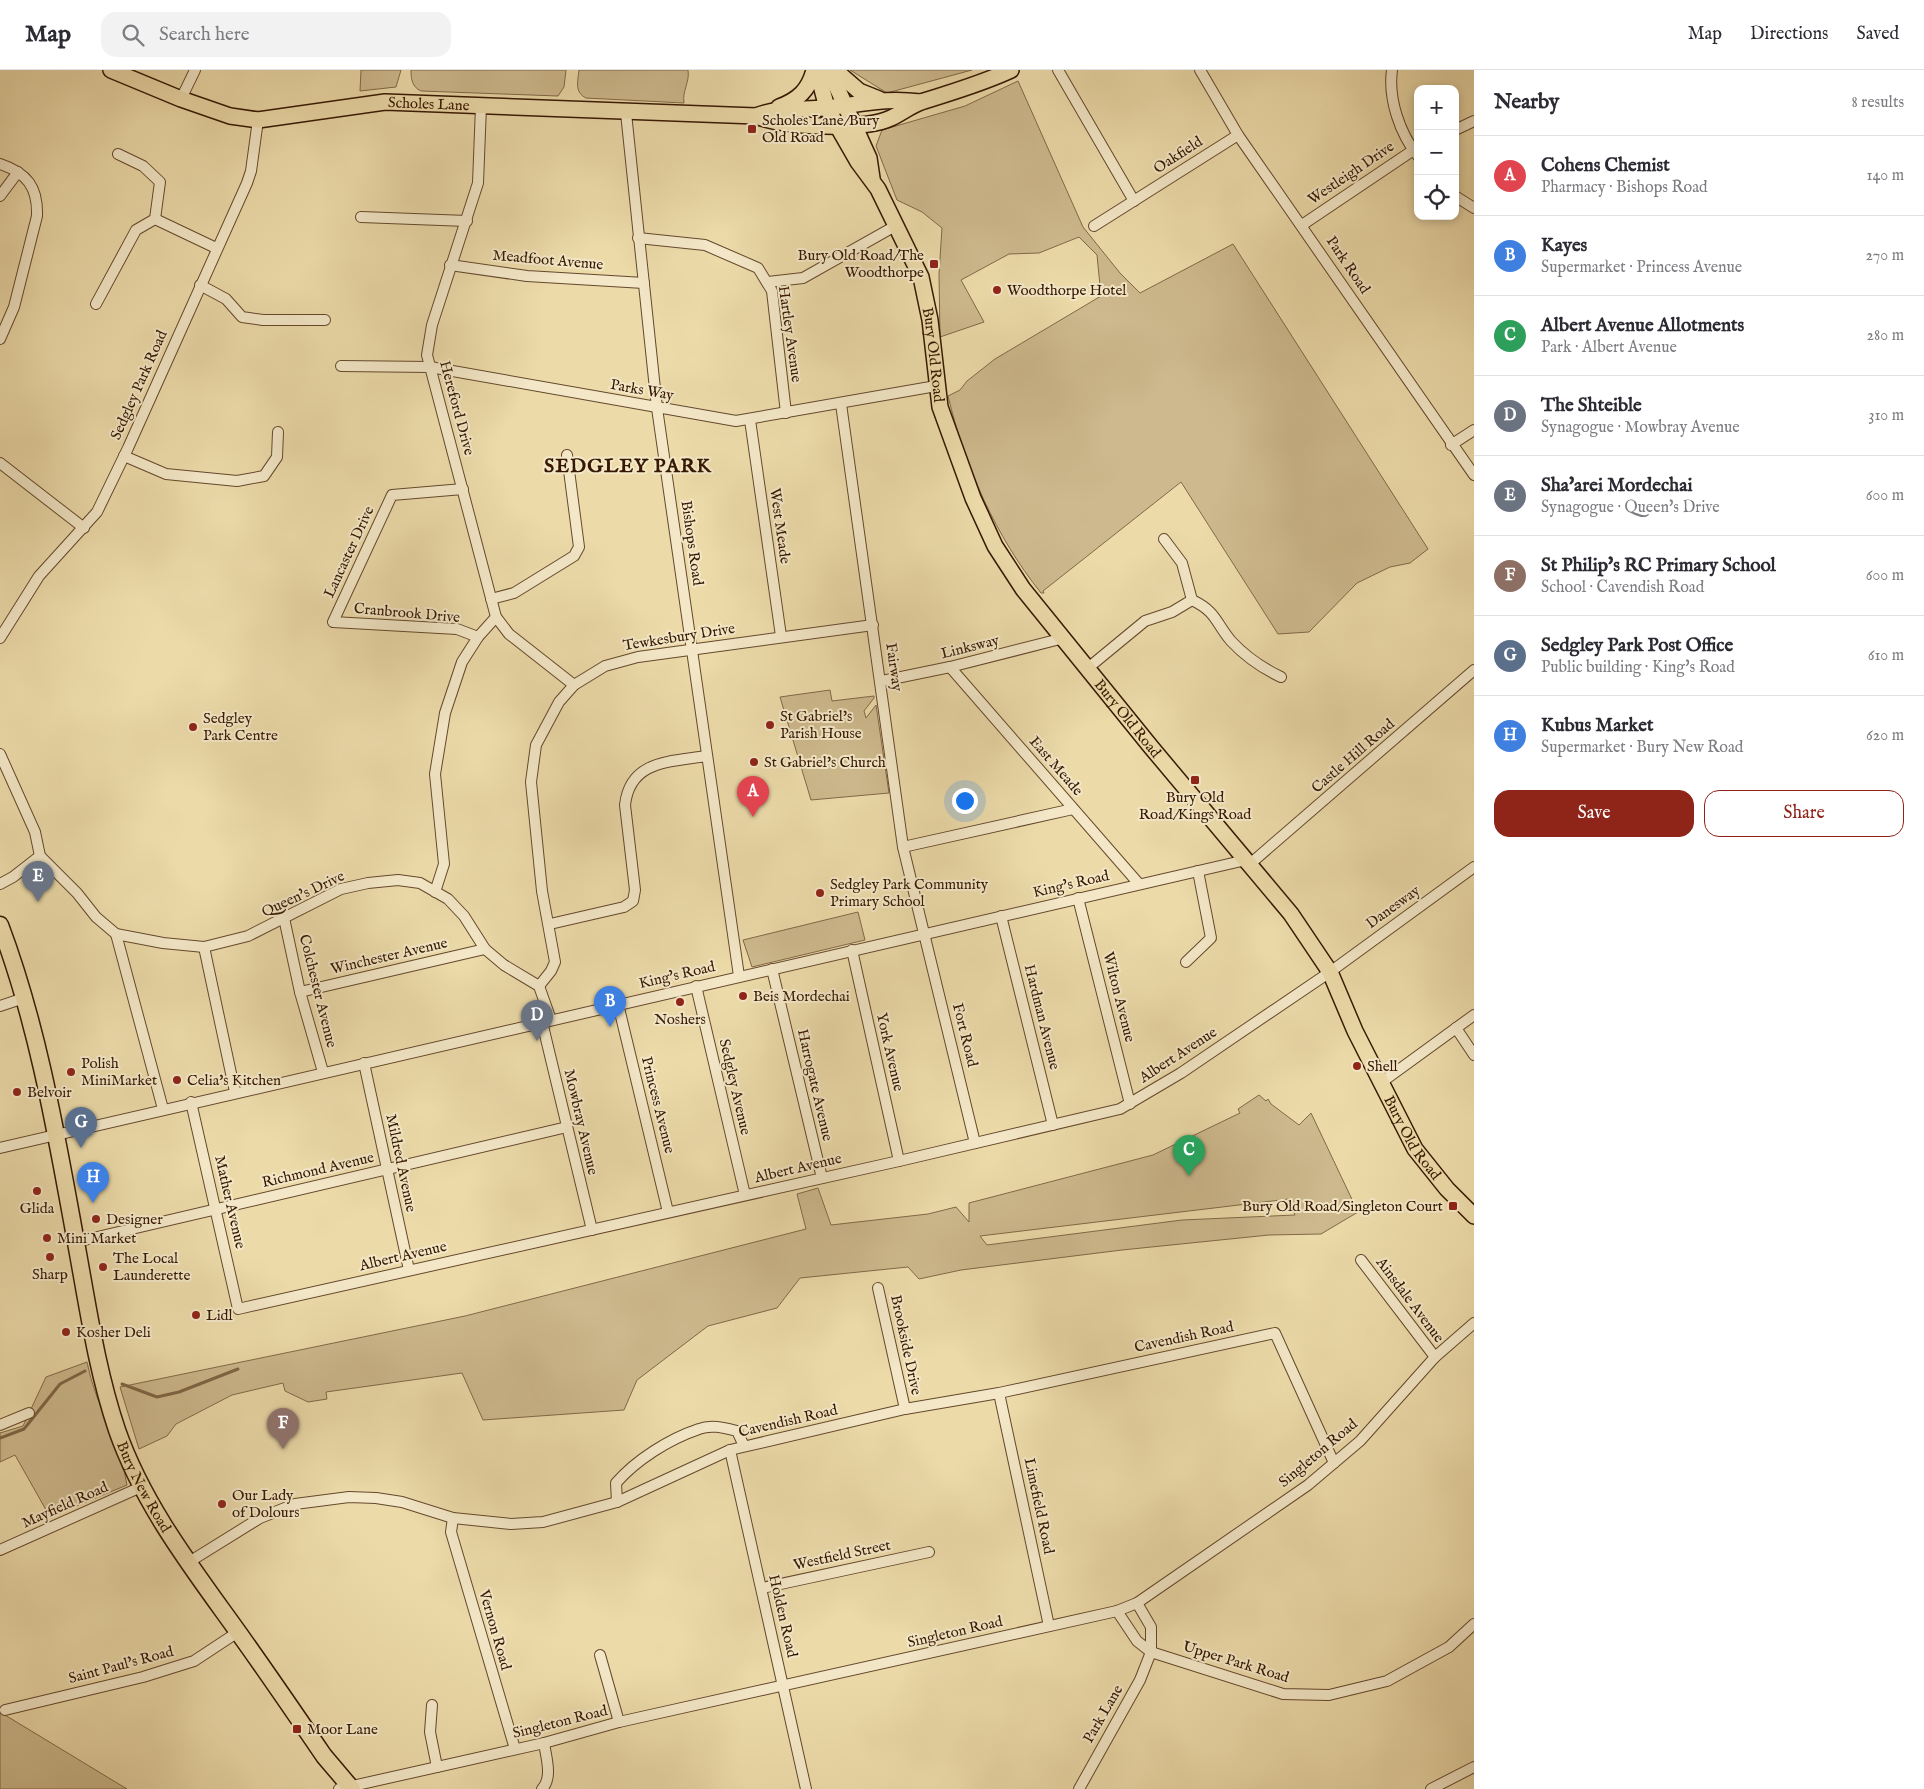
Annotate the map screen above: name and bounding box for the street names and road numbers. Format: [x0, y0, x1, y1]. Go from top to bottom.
street label: Scholes Lane [388, 93, 470, 115]
street label: Oakfield [1150, 132, 1207, 178]
street label: Westleigh Drive [1304, 137, 1398, 209]
street label: Park Road [1322, 232, 1375, 298]
street label: Meadfoot Avenue [492, 246, 604, 274]
street label: Hartley Avenue [774, 284, 806, 384]
street label: Bury Old Road [918, 305, 949, 404]
street label: Sedgley Park Road [106, 326, 172, 443]
street label: Hereford Drive [435, 359, 479, 457]
street label: Parks Way [609, 375, 676, 405]
street label: West Meade [765, 487, 795, 565]
street label: Bishops Road [677, 499, 708, 588]
street label: Lancaster Drive [319, 503, 379, 601]
street label: Cranbrook Drive [353, 599, 461, 627]
street label: Tewkesbury Drive [622, 619, 736, 655]
street label: Linksway [939, 630, 1002, 663]
street label: Fairway [881, 641, 907, 693]
street label: Bury Old Road [1090, 675, 1166, 762]
street label: Castle Hill Road [1307, 714, 1399, 797]
street label: East Meade [1025, 732, 1087, 800]
street label: Queen's Drive [258, 866, 348, 921]
street label: King's Road [1031, 866, 1112, 902]
street label: Danesway [1362, 881, 1424, 933]
street label: Colchester Avenue [295, 932, 341, 1050]
street label: Winchester Avenue [329, 933, 449, 979]
street label: Wilton Avenue [1099, 950, 1139, 1044]
street label: King's Road [637, 957, 718, 993]
street label: Hardman Avenue [1020, 962, 1064, 1072]
street label: Fort Road [948, 1001, 982, 1070]
street label: York Avenue [872, 1011, 908, 1093]
street label: Albert Avenue [1135, 1023, 1221, 1088]
street label: Harrogate Avenue [793, 1027, 837, 1143]
street label: Sedgley Avenue [715, 1037, 755, 1137]
street label: Princess Avenue [637, 1055, 679, 1156]
street label: Mowbray Avenue [560, 1067, 602, 1177]
street label: Bury Old Road [1380, 1092, 1446, 1184]
street label: Mildred Avenue [381, 1112, 421, 1214]
street label: Richmond Avenue [260, 1148, 376, 1192]
street label: Albert Avenue [752, 1149, 844, 1187]
street label: Mather Avenue [210, 1153, 250, 1251]
street label: Albert Avenue [357, 1237, 449, 1275]
street label: Ainsdale Avenue [1371, 1253, 1448, 1347]
street label: Brookside Drive [886, 1293, 926, 1397]
street label: Cavendish Road [1133, 1317, 1236, 1357]
street label: Cavendish Road [737, 1400, 840, 1442]
street label: Singleton Road [1275, 1414, 1362, 1491]
street label: Bury New Road [113, 1438, 176, 1537]
street label: Limefield Road [1020, 1456, 1059, 1557]
street label: Mayfield Road [19, 1477, 112, 1533]
street label: Westfield Street [792, 1535, 892, 1575]
street label: Holden Road [764, 1573, 802, 1660]
street label: Vernon Road [474, 1587, 516, 1673]
street label: Singleton Road [906, 1612, 1005, 1652]
street label: Upper Park Road [1181, 1637, 1292, 1687]
street label: Saint Paul's Road [66, 1642, 177, 1688]
street label: Park Lane [1079, 1682, 1127, 1746]
street label: Singleton Road [511, 1701, 610, 1743]

